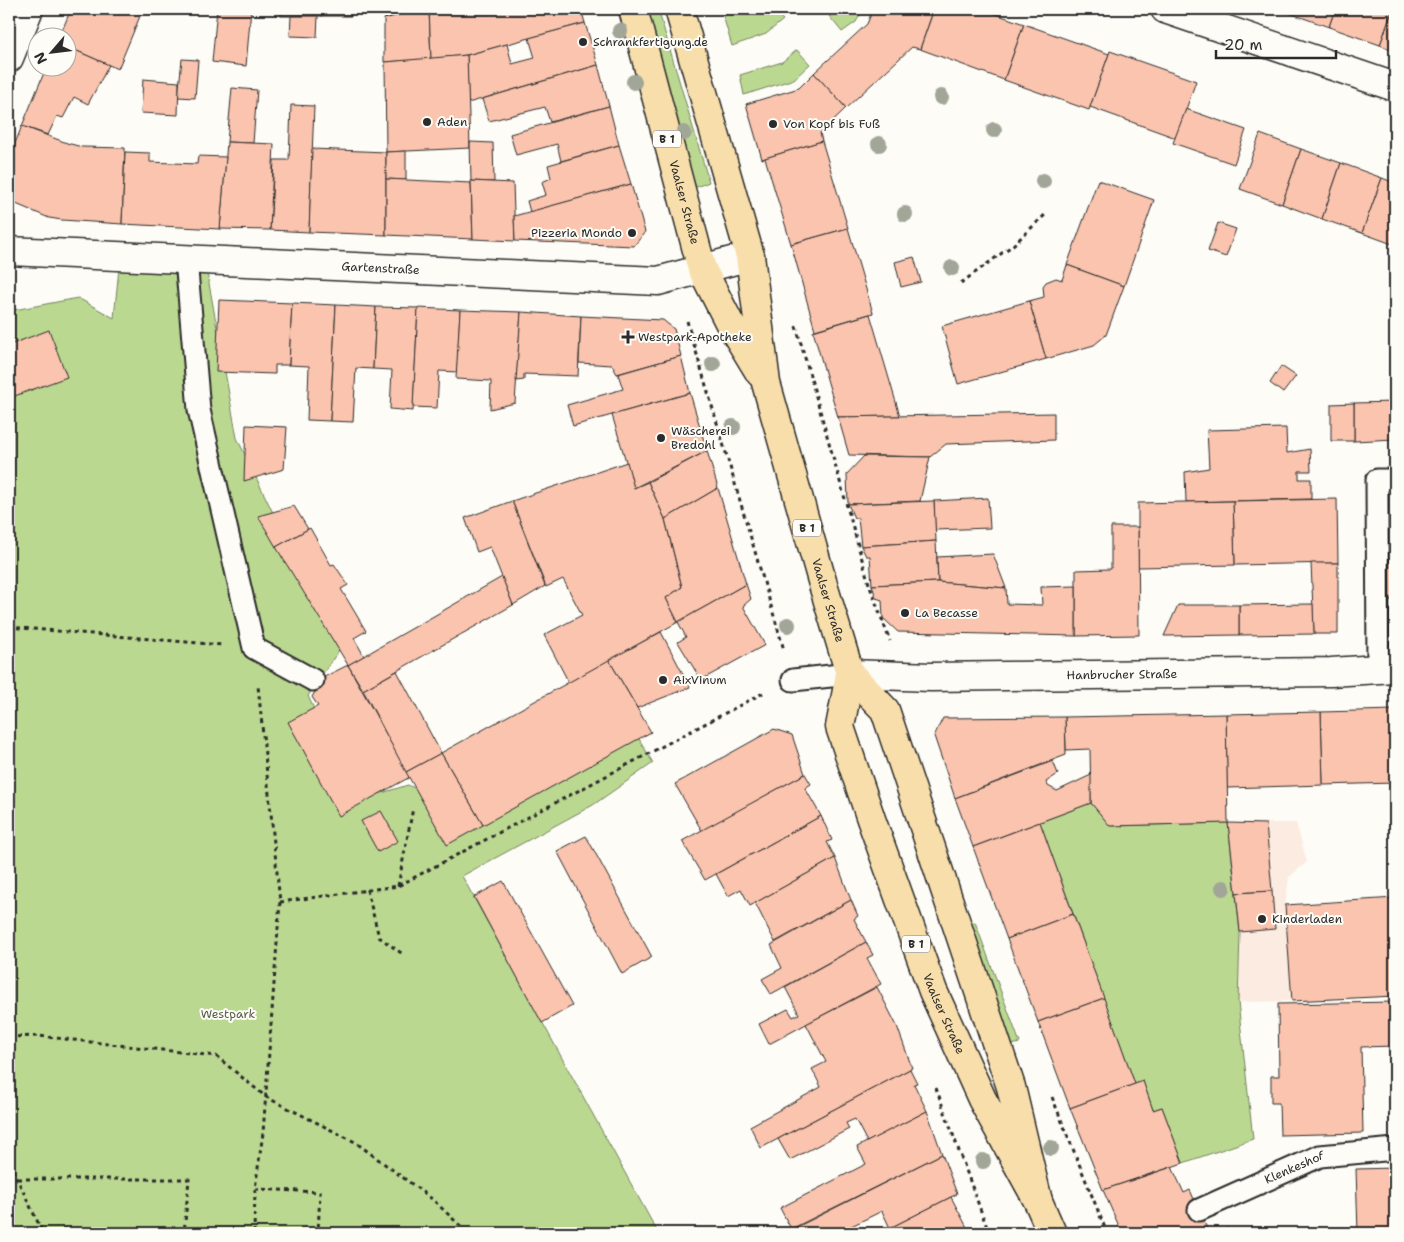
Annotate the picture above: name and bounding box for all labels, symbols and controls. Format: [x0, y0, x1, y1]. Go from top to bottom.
north arrow [28, 28, 78, 78]
scale bar [1216, 28, 1336, 60]
place label: Schrankfertigung.de [593, 34, 708, 50]
text: 20 m [1224, 35, 1263, 55]
marker: Schrankfertigung.de [577, 36, 589, 48]
text: N [30, 49, 51, 67]
place label: Aden [437, 114, 467, 130]
marker: Aden [421, 116, 433, 128]
place label: Von Kopf bis Fuß [783, 116, 880, 132]
marker: Von Kopf bis Fuß [767, 118, 779, 130]
road number: B 1 [653, 130, 681, 148]
street label: Vaalser Straße [665, 159, 703, 246]
place label: Pizzeria Mondo [531, 225, 622, 241]
marker: Pizzeria Mondo [626, 227, 638, 239]
street label: Gartenstraße [341, 258, 420, 278]
place label: Westpark-Apotheke [638, 329, 752, 345]
marker: Westpark-Apotheke [622, 331, 634, 343]
place label: Wäscherei Bredohl [671, 423, 730, 453]
marker: Wäscherei Bredohl [655, 432, 667, 444]
road number: B 1 [793, 520, 821, 536]
street label: Vaalser Straße [808, 557, 848, 644]
place label: La Becasse [915, 605, 978, 621]
marker: La Becasse [899, 607, 911, 619]
street label: Hanbrucher Straße [1066, 666, 1178, 683]
place label: AixVinum [673, 672, 727, 688]
marker: AixVinum [657, 674, 669, 686]
place label: Kinderladen [1272, 911, 1342, 927]
marker: Kinderladen [1256, 913, 1268, 925]
road number: B 1 [902, 936, 930, 952]
street label: Vaalser Straße [919, 971, 969, 1057]
park label: Westpark [201, 1006, 255, 1022]
street label: Klenkeshof [1262, 1148, 1324, 1188]

